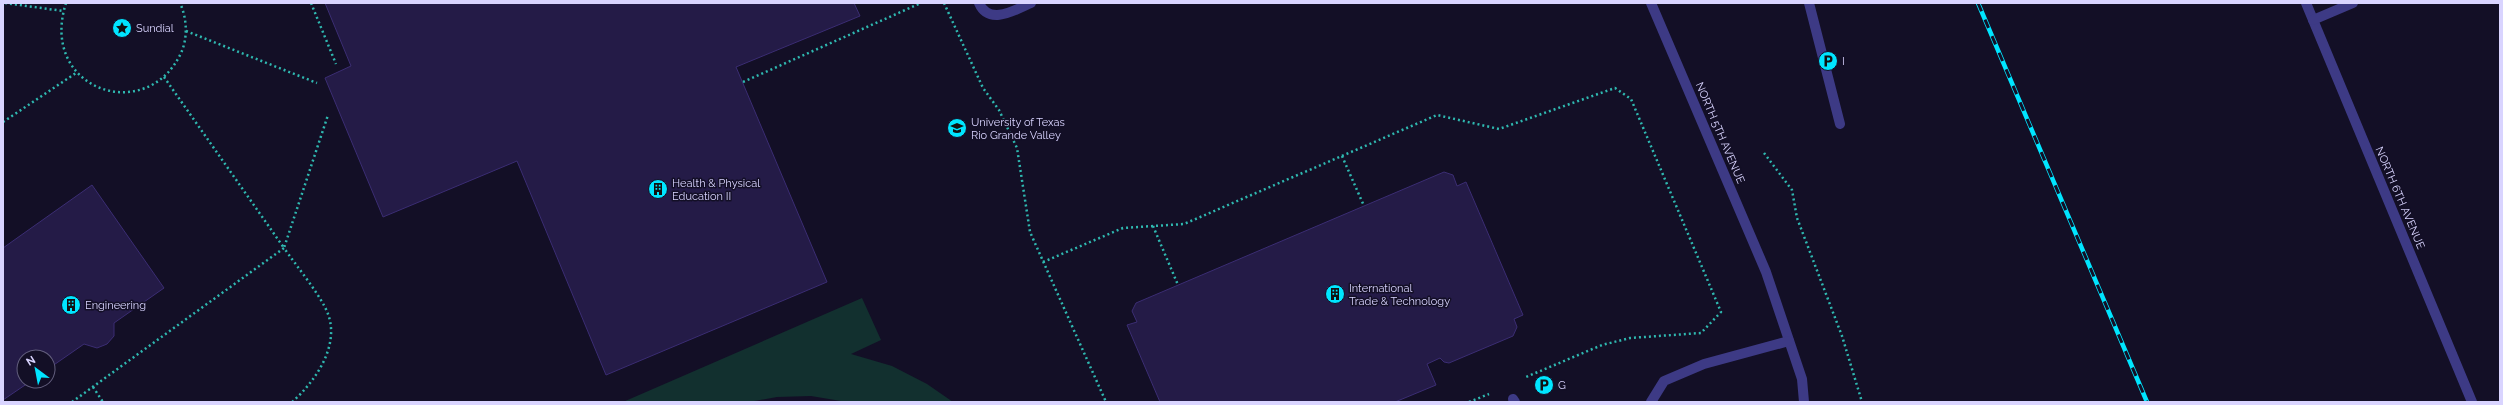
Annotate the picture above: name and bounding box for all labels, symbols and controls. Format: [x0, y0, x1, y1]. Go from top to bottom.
place icon: Sundial [111, 17, 133, 39]
place label: Sundial [136, 22, 174, 35]
parking icon: I [1817, 50, 1839, 72]
place label: I [1842, 55, 1845, 68]
street label: NORTH 5TH AVENUE [1693, 80, 1747, 186]
place label: University of Texas Rio Grande Valley [971, 116, 1065, 142]
school or university icon: University of Texas Rio Grande Valley [946, 117, 968, 139]
street label: NORTH 6TH AVENUE [2373, 145, 2428, 251]
place label: Health & Physical Education II [672, 177, 760, 203]
building icon: Health & Physical Education II [647, 178, 669, 200]
place label: International Trade & Technology [1349, 282, 1450, 308]
building icon: International Trade & Technology [1324, 283, 1346, 305]
building icon: Engineering [60, 294, 82, 316]
place label: Engineering [85, 299, 146, 312]
north arrow [16, 349, 56, 389]
text: N [24, 353, 38, 369]
parking icon: G [1533, 374, 1555, 396]
place label: G [1558, 379, 1566, 392]

